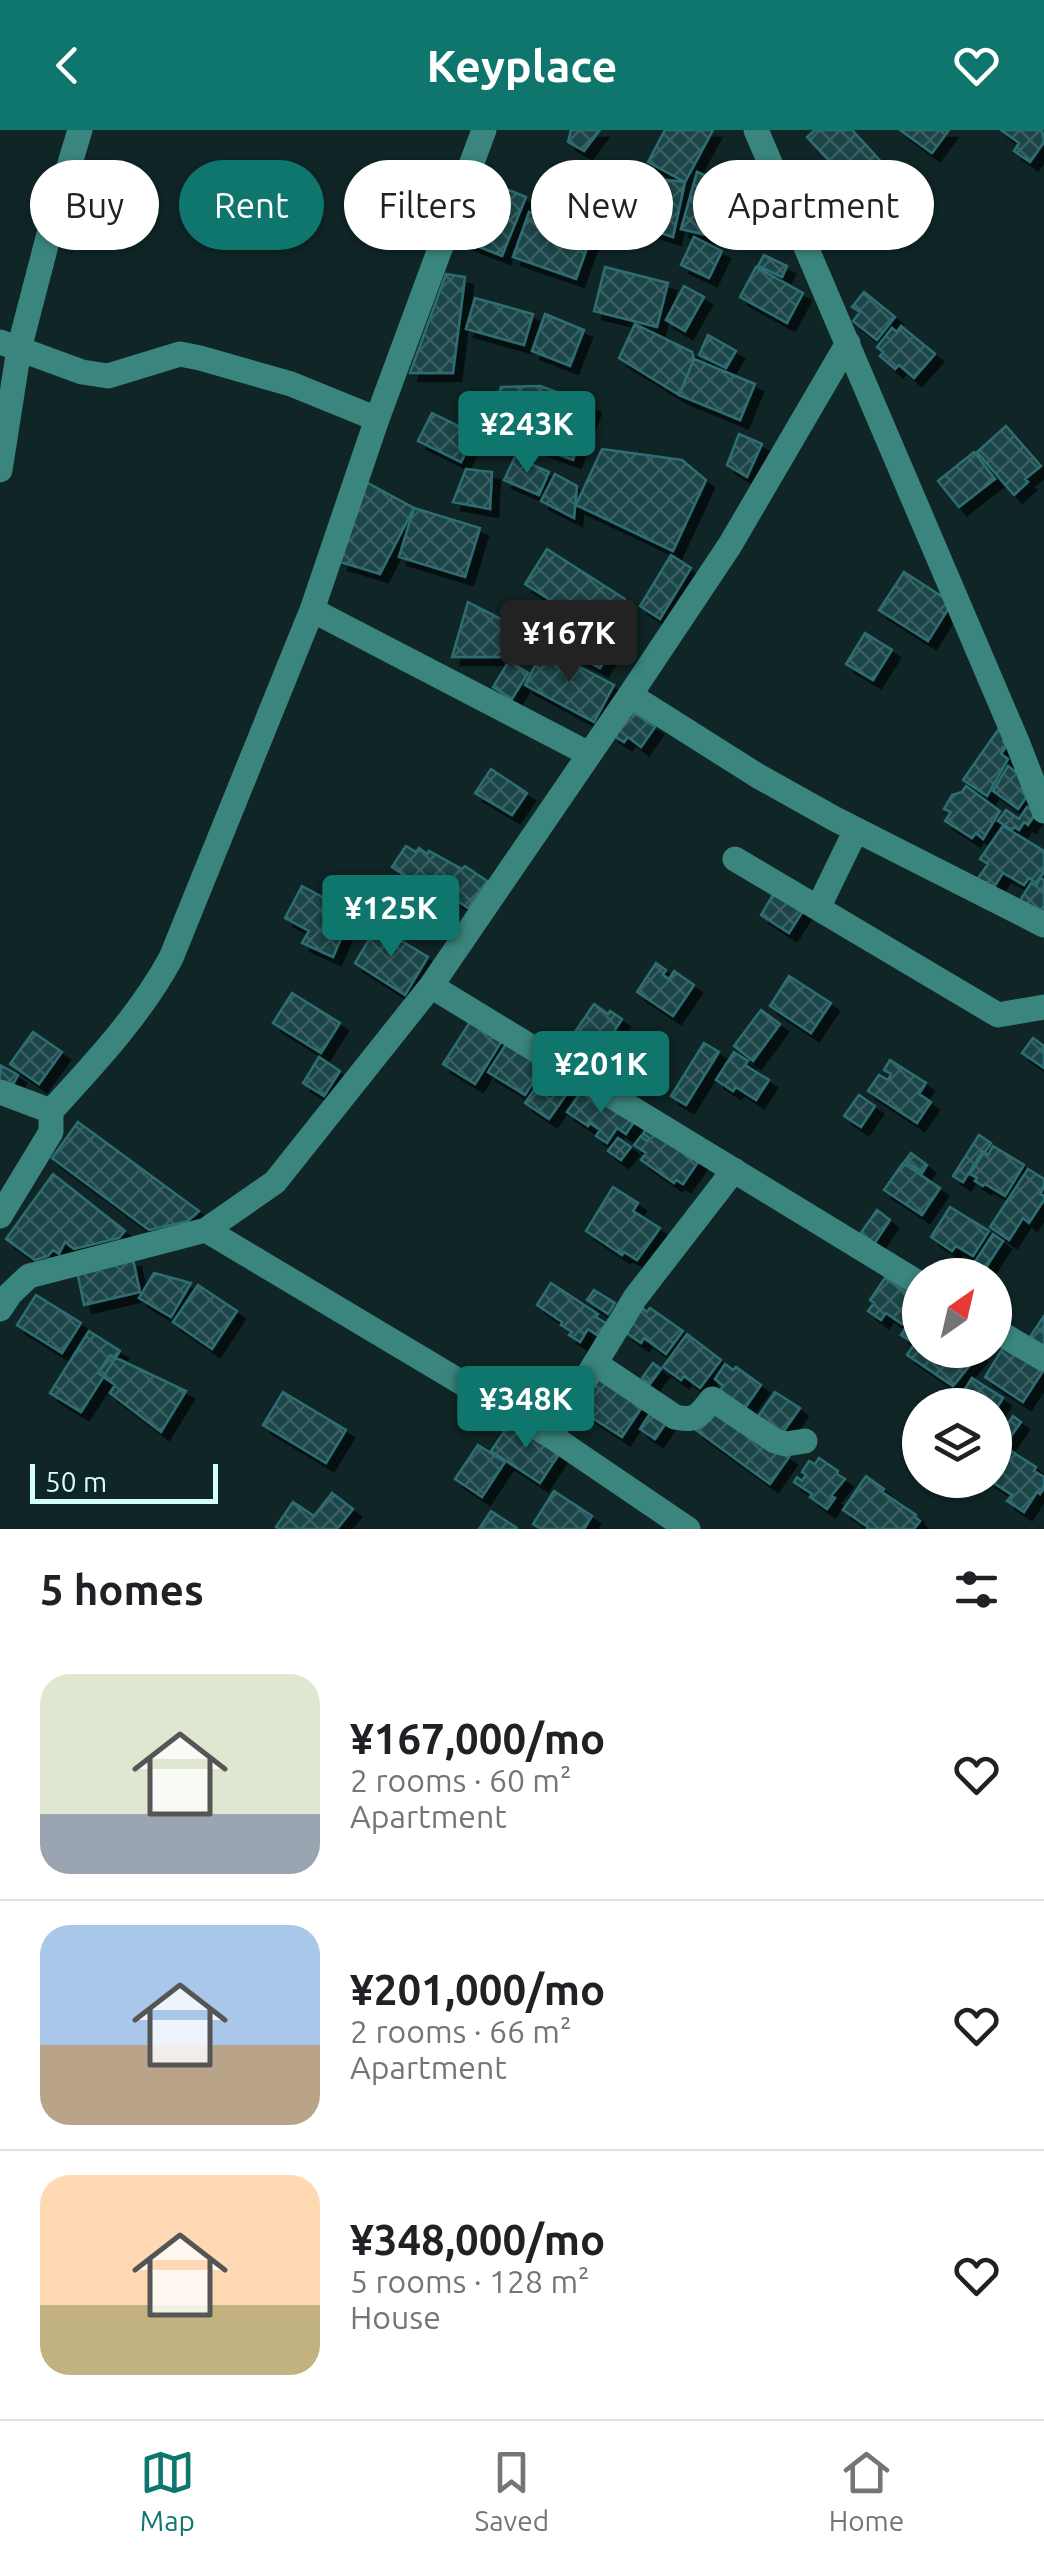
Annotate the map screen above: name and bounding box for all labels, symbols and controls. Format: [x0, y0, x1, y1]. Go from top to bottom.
icon: back [40, 38, 95, 93]
icon: heart [949, 38, 1004, 93]
text: Keyplace [427, 40, 617, 91]
chip: Buy [30, 160, 159, 250]
chip: Rent [179, 160, 324, 250]
chip: Filters [344, 160, 511, 250]
chip: New [531, 160, 673, 250]
chip: Apartment [693, 160, 934, 250]
pin: ¥243K [457, 391, 597, 476]
text: ¥243K [480, 405, 574, 441]
pin: ¥167K [499, 600, 639, 685]
text: ¥167K [522, 614, 616, 650]
pin: ¥125K [321, 875, 461, 960]
text: ¥125K [344, 889, 438, 925]
pin: ¥201K [531, 1031, 671, 1116]
text: ¥201K [554, 1045, 648, 1081]
north arrow [902, 1258, 1012, 1368]
map controls [902, 1258, 1012, 1498]
pin: ¥348K [456, 1366, 596, 1451]
text: ¥348K [479, 1380, 573, 1416]
button: layers [902, 1388, 1012, 1498]
scale bar [30, 1459, 218, 1504]
text: 50 m [45, 1466, 107, 1497]
icon: filters [949, 1562, 1004, 1617]
text: 5 homes [40, 1566, 204, 1613]
icon: home [120, 1714, 240, 1834]
text: ¥167,000/mo [350, 1715, 605, 1762]
icon: heart [949, 1747, 1004, 1802]
text: 2 rooms · 60 m² [350, 1762, 571, 1798]
text: Apartment [350, 1798, 507, 1834]
icon: home [120, 1965, 240, 2085]
text: ¥201,000/mo [350, 1966, 605, 2013]
icon: heart [949, 1998, 1004, 2053]
text: 2 rooms · 66 m² [350, 2013, 571, 2049]
text: Apartment [350, 2049, 507, 2085]
icon: home [120, 2215, 240, 2335]
text: ¥348,000/mo [350, 2216, 605, 2263]
icon: heart [949, 2248, 1004, 2303]
text: 5 rooms · 128 m² [350, 2263, 590, 2299]
text: House [350, 2299, 441, 2335]
tab: Map [140, 2445, 195, 2536]
tab: Saved [475, 2445, 549, 2536]
tab: Home [829, 2445, 904, 2536]

